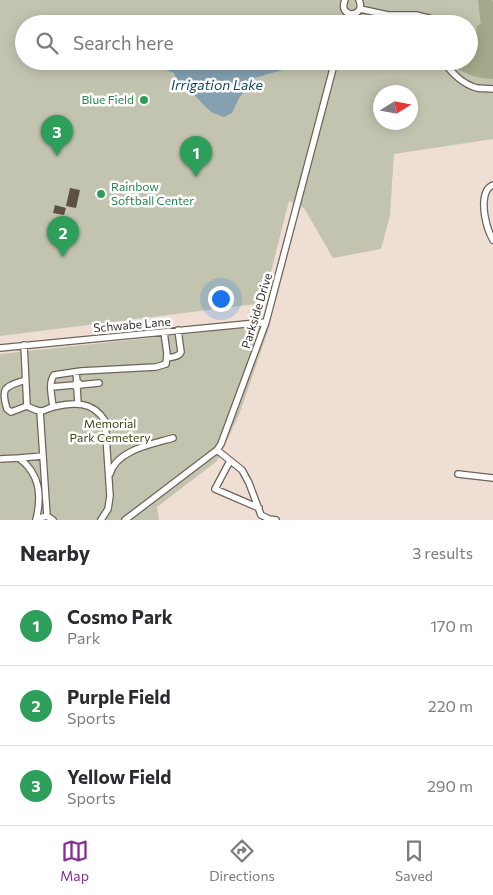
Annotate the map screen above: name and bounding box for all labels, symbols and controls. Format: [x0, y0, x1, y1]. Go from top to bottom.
search box [15, 15, 478, 70]
icon: search [33, 29, 61, 57]
text: Search here [73, 31, 173, 54]
water label: Irrigation Lake [171, 76, 264, 93]
north arrow [373, 85, 418, 130]
place label: Blue Field [82, 92, 134, 106]
marker: Blue Field [138, 94, 150, 106]
pin: 3 [41, 115, 73, 156]
pin: 1 [180, 136, 212, 177]
place label: Rainbow Softball Center [111, 179, 194, 207]
marker: Rainbow Softball Center [95, 188, 107, 200]
pin: 2 [47, 216, 79, 257]
street label: Parkside Drive [238, 271, 274, 350]
your location [208, 286, 234, 312]
street label: Schwabe Lane [93, 314, 171, 334]
park label: Memorial Park Cemetery [70, 416, 150, 444]
text: Nearby [20, 540, 90, 565]
text: 3 results [412, 543, 473, 562]
text: Cosmo Park [67, 605, 173, 628]
text: 1 [32, 616, 40, 635]
text: 170 m [430, 616, 473, 635]
text: Park [67, 628, 100, 647]
text: Purple Field [67, 685, 171, 708]
text: 2 [31, 696, 41, 715]
text: 220 m [428, 696, 473, 715]
text: Sports [67, 708, 116, 727]
text: Yellow Field [67, 765, 171, 788]
text: 3 [31, 776, 41, 795]
text: 290 m [427, 776, 473, 795]
text: Sports [67, 788, 116, 807]
tab: Map [60, 837, 89, 884]
tab: Directions [209, 837, 275, 884]
tab: Saved [395, 837, 433, 884]

